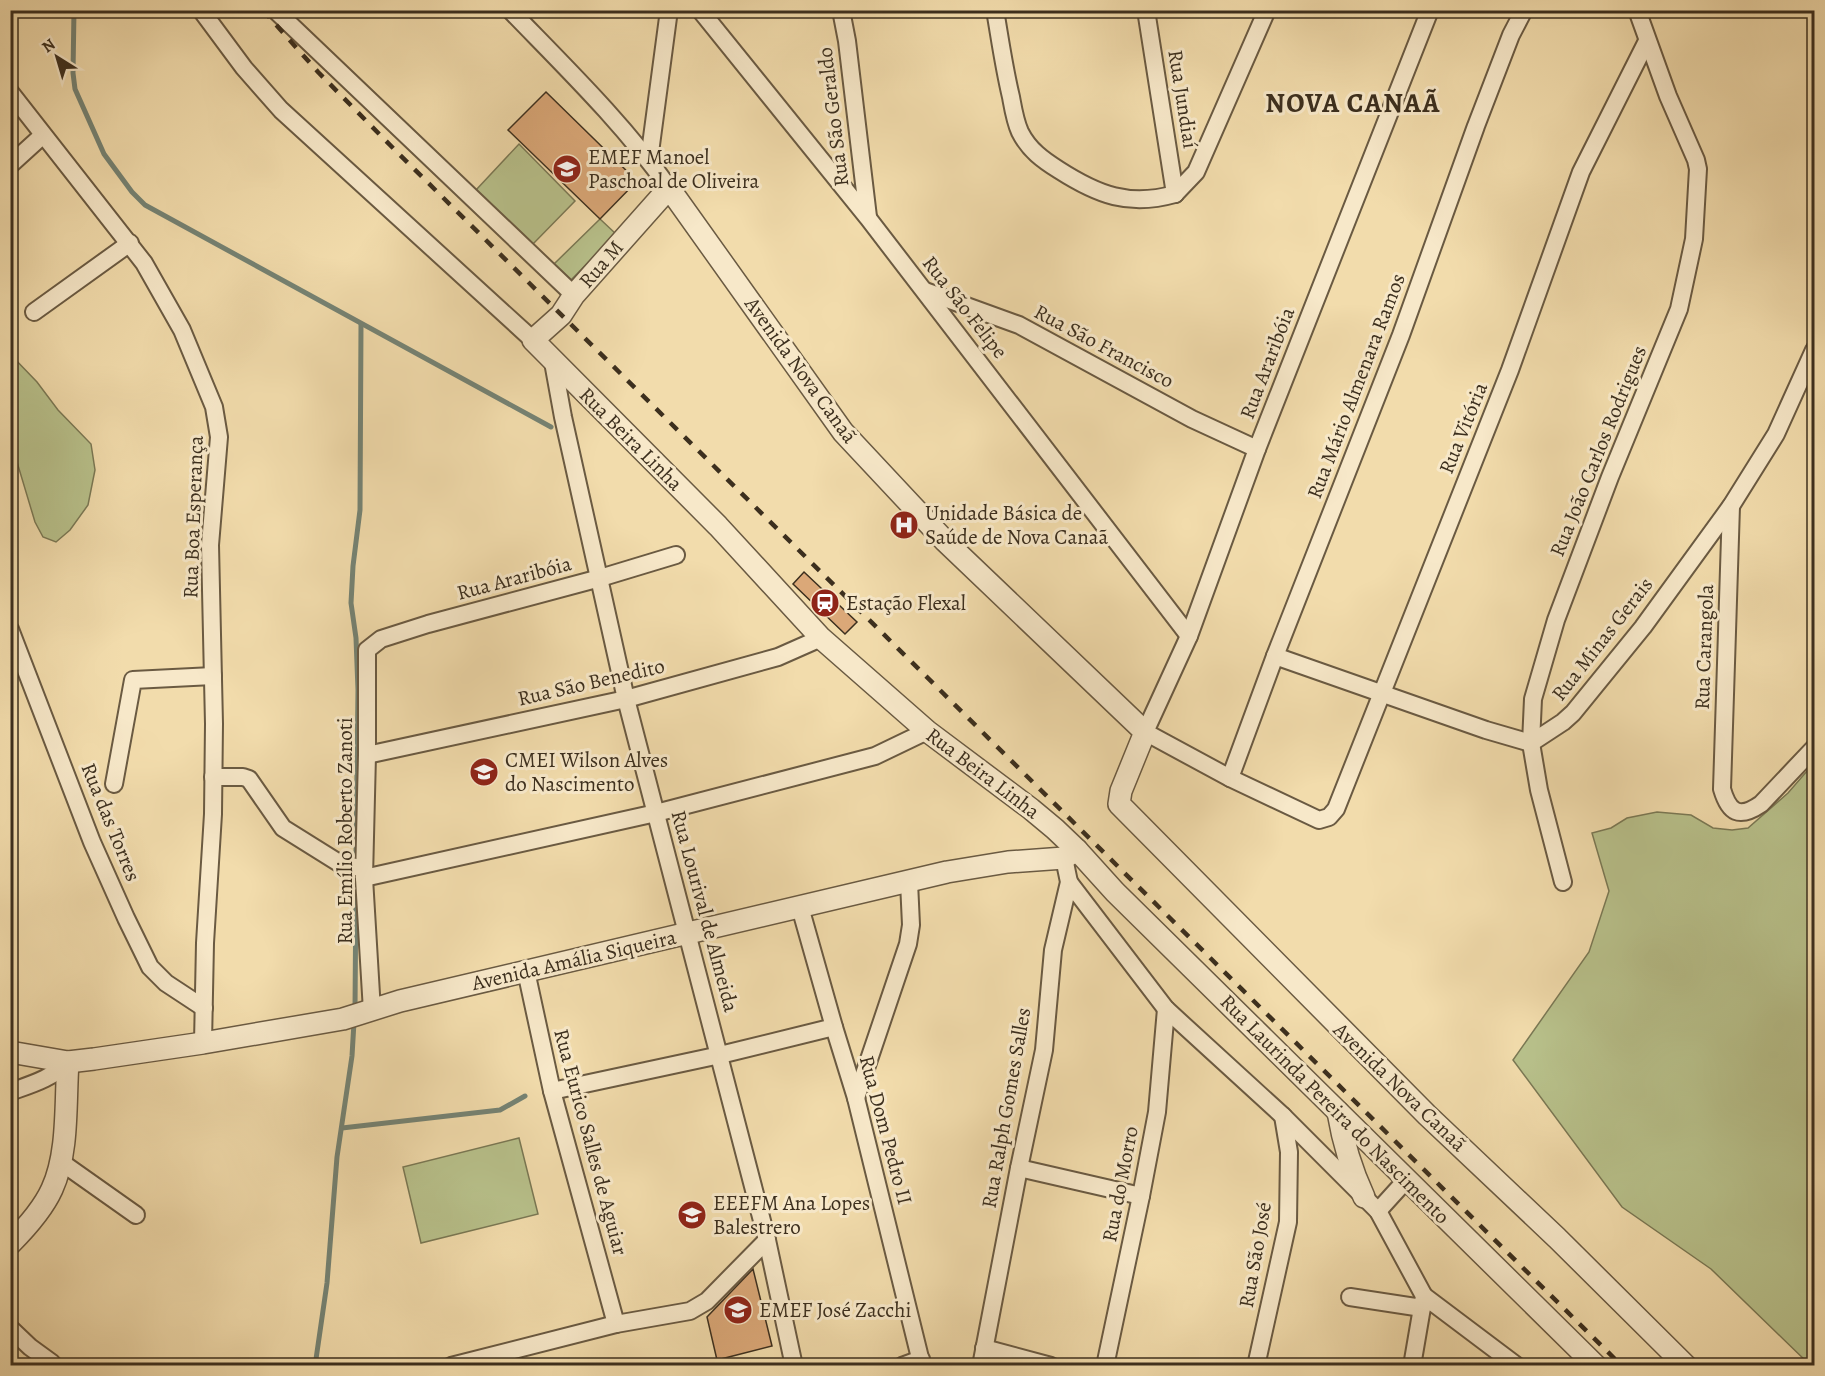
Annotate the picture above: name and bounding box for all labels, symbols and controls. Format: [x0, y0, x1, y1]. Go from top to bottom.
north arrow [27, 27, 87, 87]
text: N [37, 33, 60, 58]
street label: Rua São Geraldo [811, 46, 855, 188]
street label: Rua Jundiaí [1161, 48, 1205, 150]
district label: NOVA CANAÃ [1265, 85, 1441, 121]
place label: EMEF Manoel Paschoal de Oliveira [588, 143, 760, 195]
school or university icon: EMEF Manoel Paschoal de Oliveira [551, 153, 583, 185]
street label: Rua M [572, 234, 630, 294]
street label: Rua São Felipe [916, 250, 1014, 364]
street label: Rua Mário Almenara Ramos [1300, 269, 1412, 503]
street label: Avenida Nova Canaã [738, 290, 864, 449]
street label: Rua São Francisco [1029, 297, 1179, 395]
street label: Rua Araribóia [1233, 303, 1301, 423]
street label: Rua João Carlos Rodrigues [1543, 341, 1653, 561]
street label: Rua Vitória [1432, 378, 1494, 478]
street label: Rua Beira Linha [573, 381, 689, 497]
street label: Rua Boa Esperança [176, 435, 210, 599]
place label: Unidade Básica de Saúde de Nova Canaã [925, 499, 1109, 551]
hospital icon: Unidade Básica de Saúde de Nova Canaã [888, 509, 920, 541]
street label: Rua Araribóia [453, 549, 575, 607]
street label: Rua Minas Gerais [1545, 571, 1659, 707]
street label: Rua Carangola [1688, 584, 1720, 710]
station icon: Estação Flexal [809, 587, 841, 619]
place label: Estação Flexal [846, 589, 966, 617]
street label: Rua São Benedito [515, 652, 667, 712]
street label: Rua Emílio Roberto Zanoti [331, 717, 359, 945]
street label: Rua Beira Linha [920, 721, 1046, 825]
place label: CMEI Wilson Alves do Nascimento [505, 746, 668, 798]
school or university icon: CMEI Wilson Alves do Nascimento [468, 756, 500, 788]
street label: Rua das Torres [75, 759, 147, 885]
street label: Rua Lourival de Almeida [665, 807, 745, 1015]
street label: Avenida Amália Siqueira [468, 923, 679, 997]
street label: Rua Laurinda Pereira do Nascimento [1214, 988, 1456, 1230]
street label: Rua Ralph Gomes Salles [975, 1005, 1037, 1211]
street label: Avenida Nova Canaã [1327, 1016, 1473, 1158]
street label: Rua Eurico Salles de Aguiar [547, 1026, 635, 1258]
street label: Rua Dom Pedro II [853, 1052, 919, 1208]
street label: Rua do Morro [1095, 1124, 1145, 1244]
place label: EEEFM Ana Lopes Balestrero [713, 1189, 870, 1241]
school or university icon: EEEFM Ana Lopes Balestrero [676, 1199, 708, 1231]
street label: Rua São José [1232, 1200, 1278, 1310]
school or university icon: EMEF José Zacchi [722, 1294, 754, 1326]
place label: EMEF José Zacchi [759, 1296, 911, 1324]

